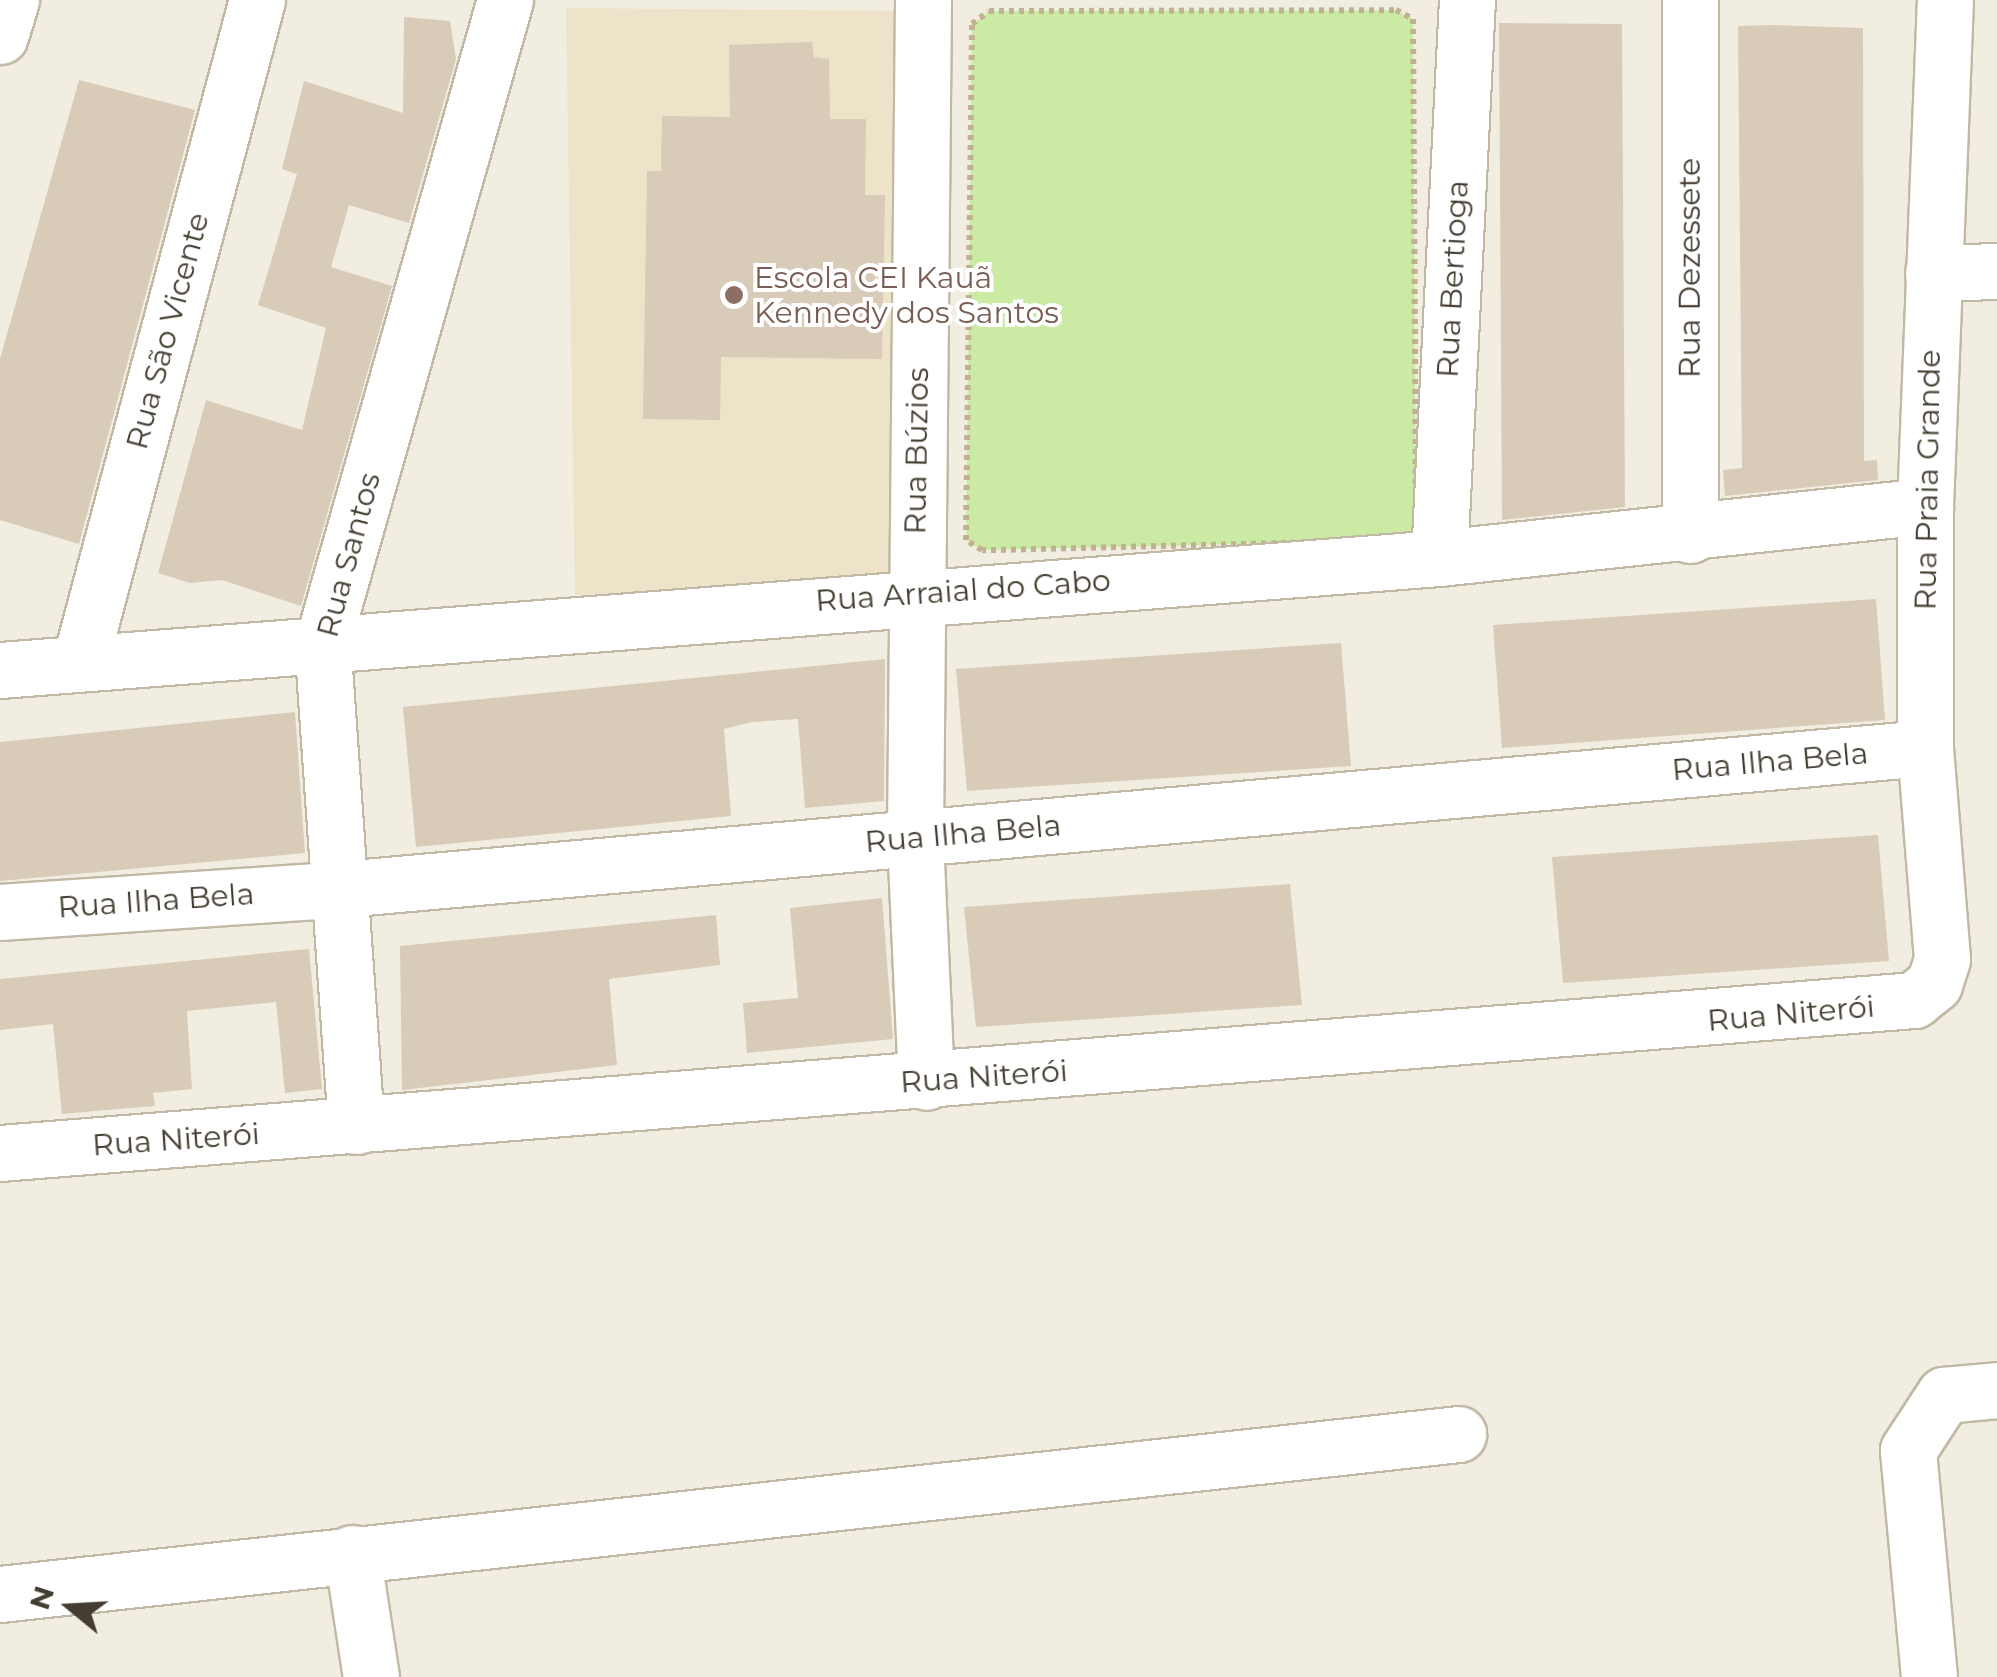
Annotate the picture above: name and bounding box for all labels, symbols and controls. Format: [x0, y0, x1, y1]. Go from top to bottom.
street label: Rua Dezessete [1672, 158, 1708, 378]
street label: Rua Bertioga [1430, 179, 1476, 379]
street label: Rua São Vicente [119, 209, 217, 453]
place label: Escola CEI Kauã Kennedy dos Santos [754, 260, 1059, 330]
marker: Escola CEI Kauã Kennedy dos Santos [723, 284, 745, 306]
street label: Rua Praia Grande [1908, 349, 1948, 611]
street label: Rua Búzios [898, 367, 936, 535]
street label: Rua Santos [310, 469, 388, 641]
street label: Rua Arraial do Cabo [814, 563, 1112, 619]
street label: Rua Ilha Bela [1670, 735, 1870, 789]
street label: Rua Ilha Bela [863, 807, 1063, 861]
street label: Rua Ilha Bela [57, 876, 255, 926]
street label: Rua Niterói [1706, 989, 1876, 1039]
street label: Rua Niterói [899, 1053, 1069, 1101]
street label: Rua Niterói [91, 1116, 261, 1164]
north arrow [20, 1557, 120, 1657]
text: N [22, 1582, 61, 1614]

